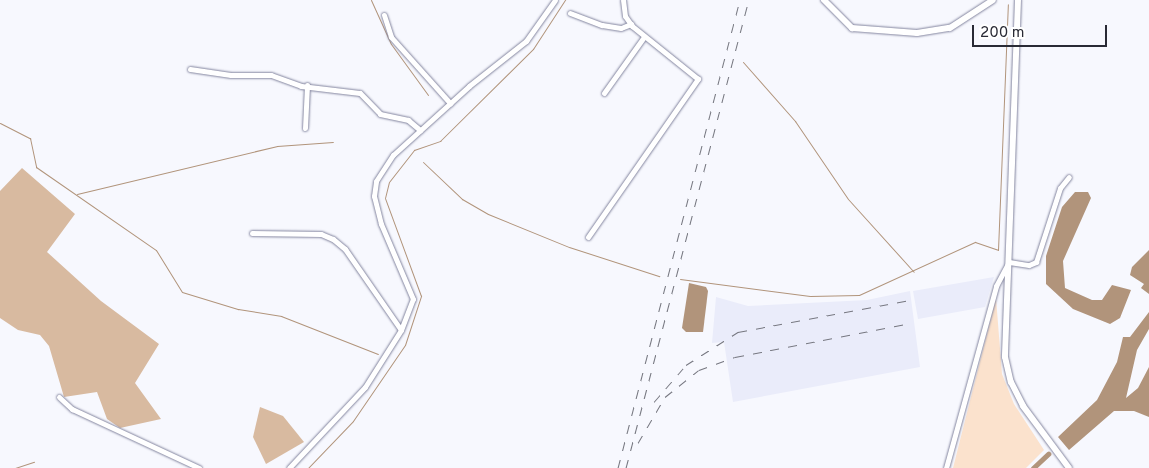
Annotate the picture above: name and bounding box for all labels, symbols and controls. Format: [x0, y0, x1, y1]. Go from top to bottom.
scale bar [974, 15, 1109, 47]
text: 200 m [980, 24, 1025, 43]

